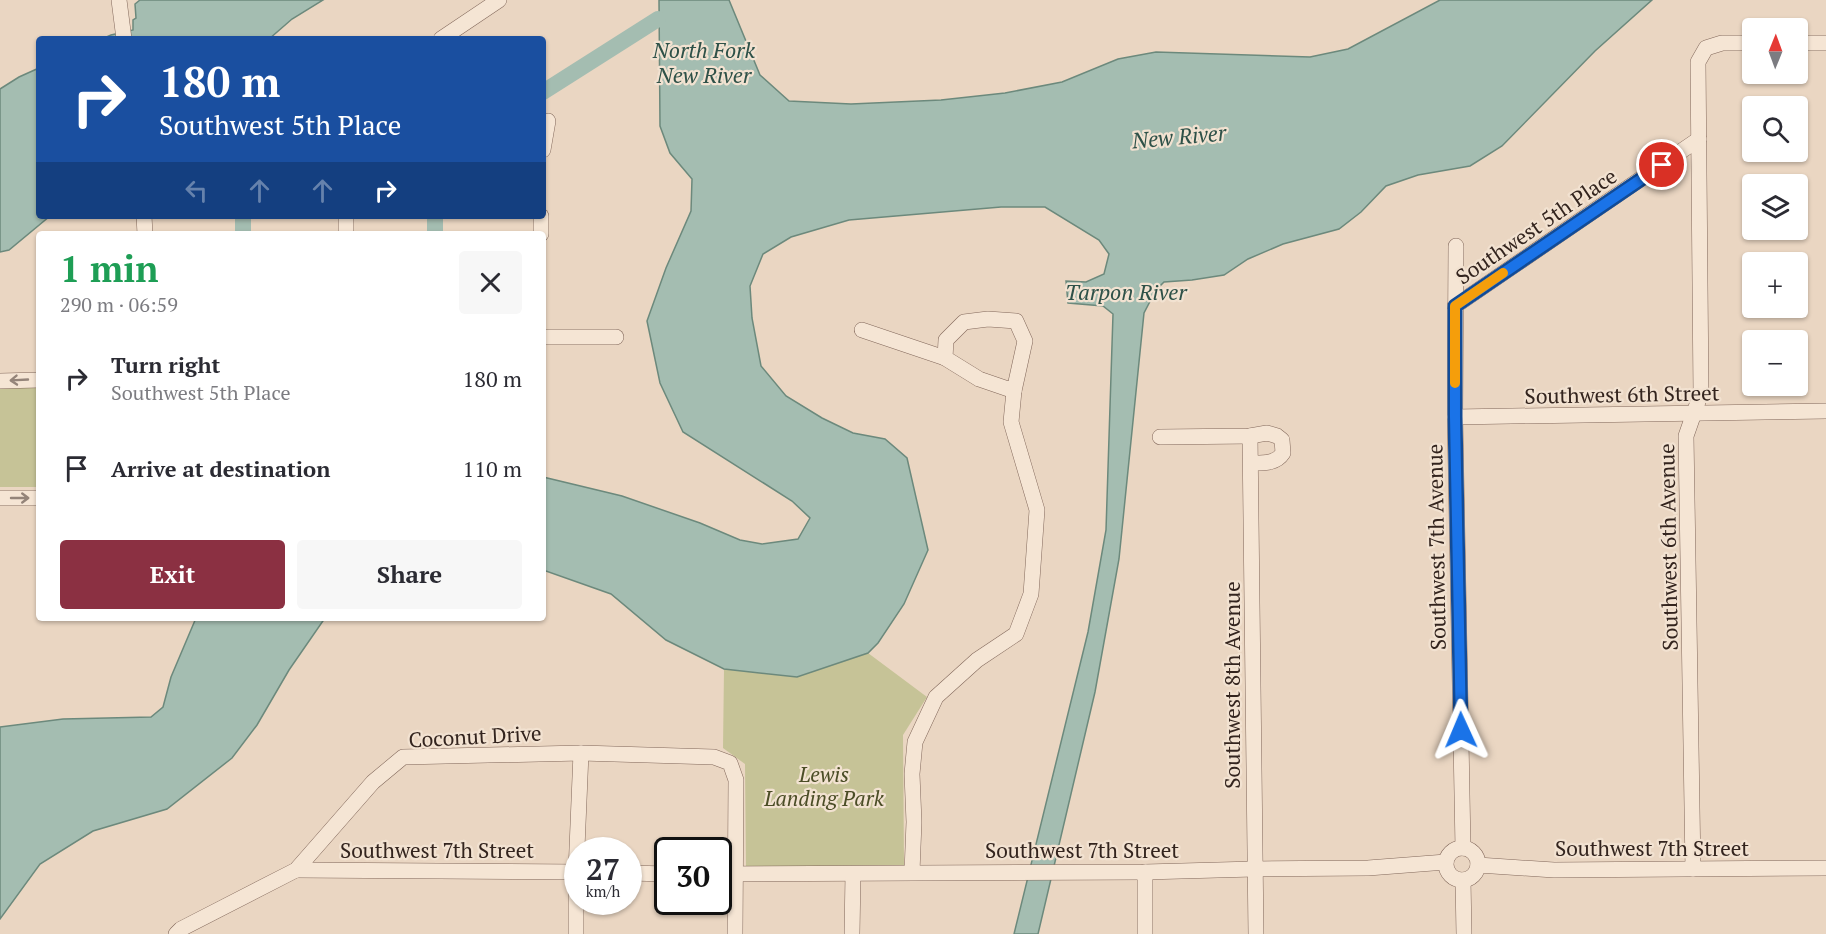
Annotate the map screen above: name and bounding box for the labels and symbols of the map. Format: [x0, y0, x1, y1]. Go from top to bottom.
north arrow [1742, 18, 1808, 84]
water label: North Fork New River [652, 35, 756, 89]
water label: New River [1130, 117, 1229, 155]
pin [1636, 139, 1687, 190]
street label: Southwest 5th Place [1450, 162, 1622, 290]
water label: Tarpon River [1065, 277, 1188, 306]
one-way arrow [10, 375, 30, 386]
street label: Southwest 6th Street [1524, 378, 1720, 410]
street label: Southwest 6th Avenue [1652, 443, 1684, 651]
street label: Southwest 7th Avenue [1420, 444, 1452, 650]
one-way arrow [9, 492, 29, 504]
street label: Southwest 8th Avenue [1218, 581, 1246, 789]
position arrow [1429, 698, 1493, 762]
street label: Coconut Drive [408, 719, 542, 753]
park label: Lewis Landing Park [763, 760, 885, 812]
street label: Southwest 7th Street [1555, 834, 1749, 862]
street label: Southwest 7th Street [340, 836, 534, 864]
street label: Southwest 7th Street [985, 836, 1179, 864]
speed limit sign: 30 [654, 837, 732, 915]

